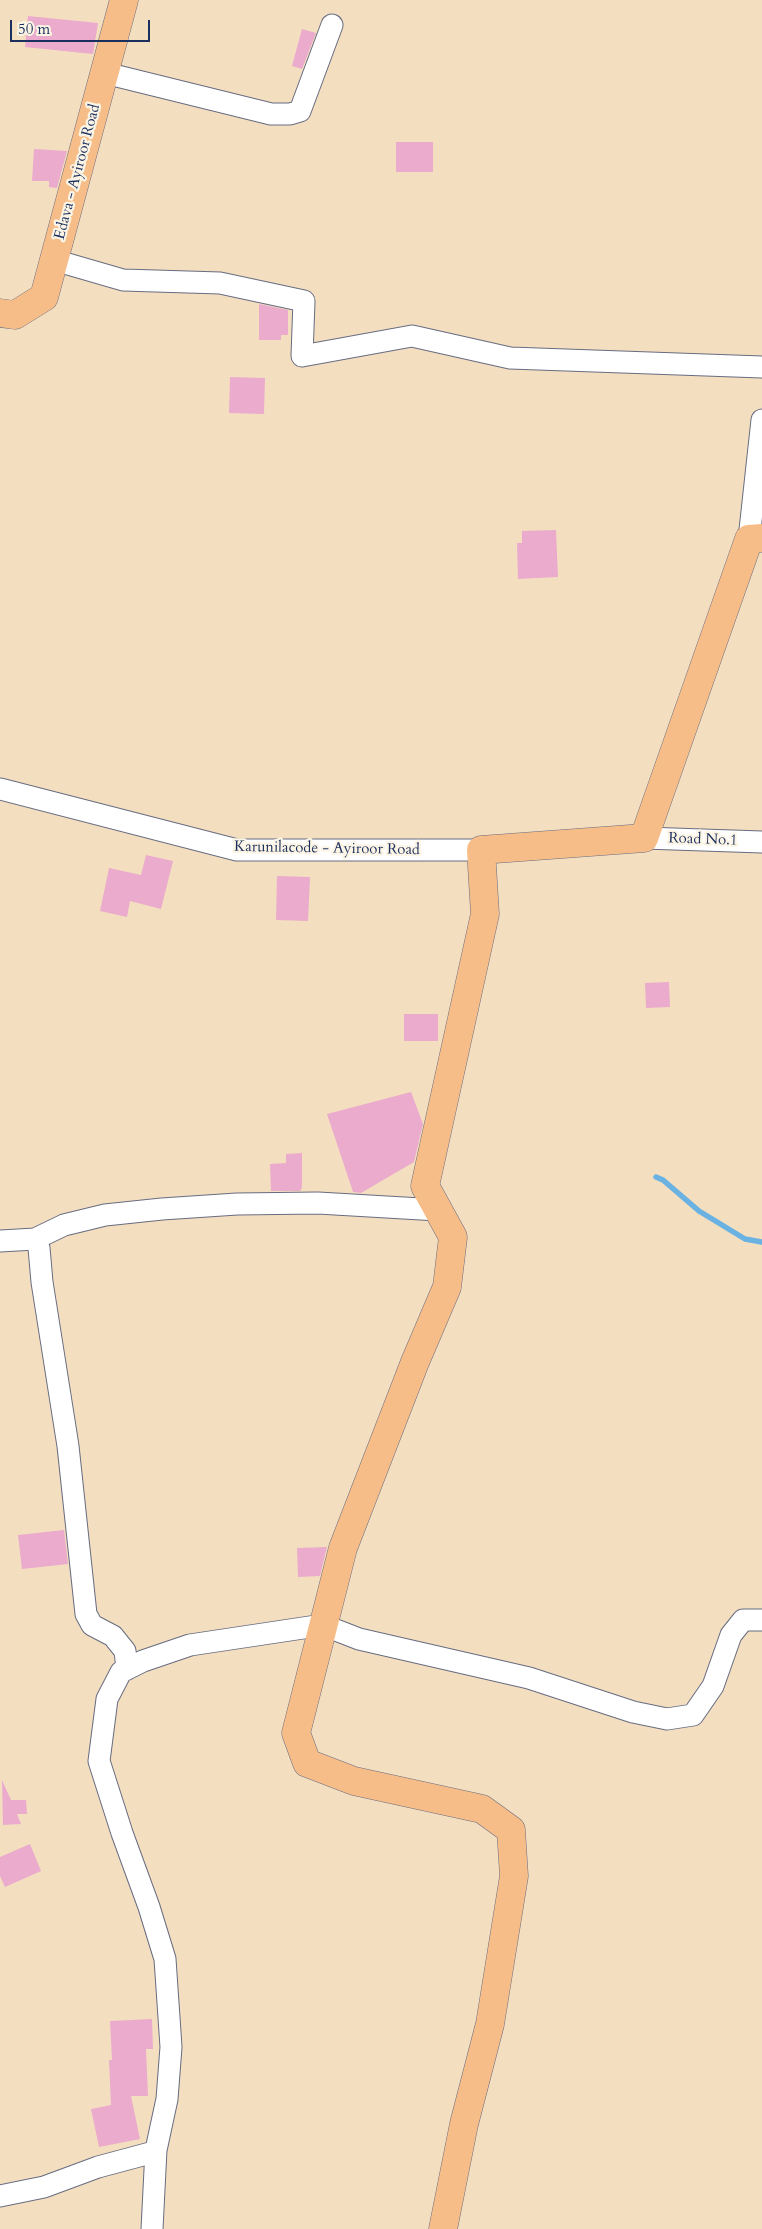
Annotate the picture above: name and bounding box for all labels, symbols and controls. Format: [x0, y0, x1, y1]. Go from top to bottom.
scale bar [12, 10, 152, 42]
text: 50 m [18, 19, 50, 39]
street label: Edava - Ayiroor Road [51, 102, 105, 242]
street label: Road No.1 [668, 830, 738, 850]
street label: Karunilacode - Ayiroor Road [234, 838, 420, 860]

